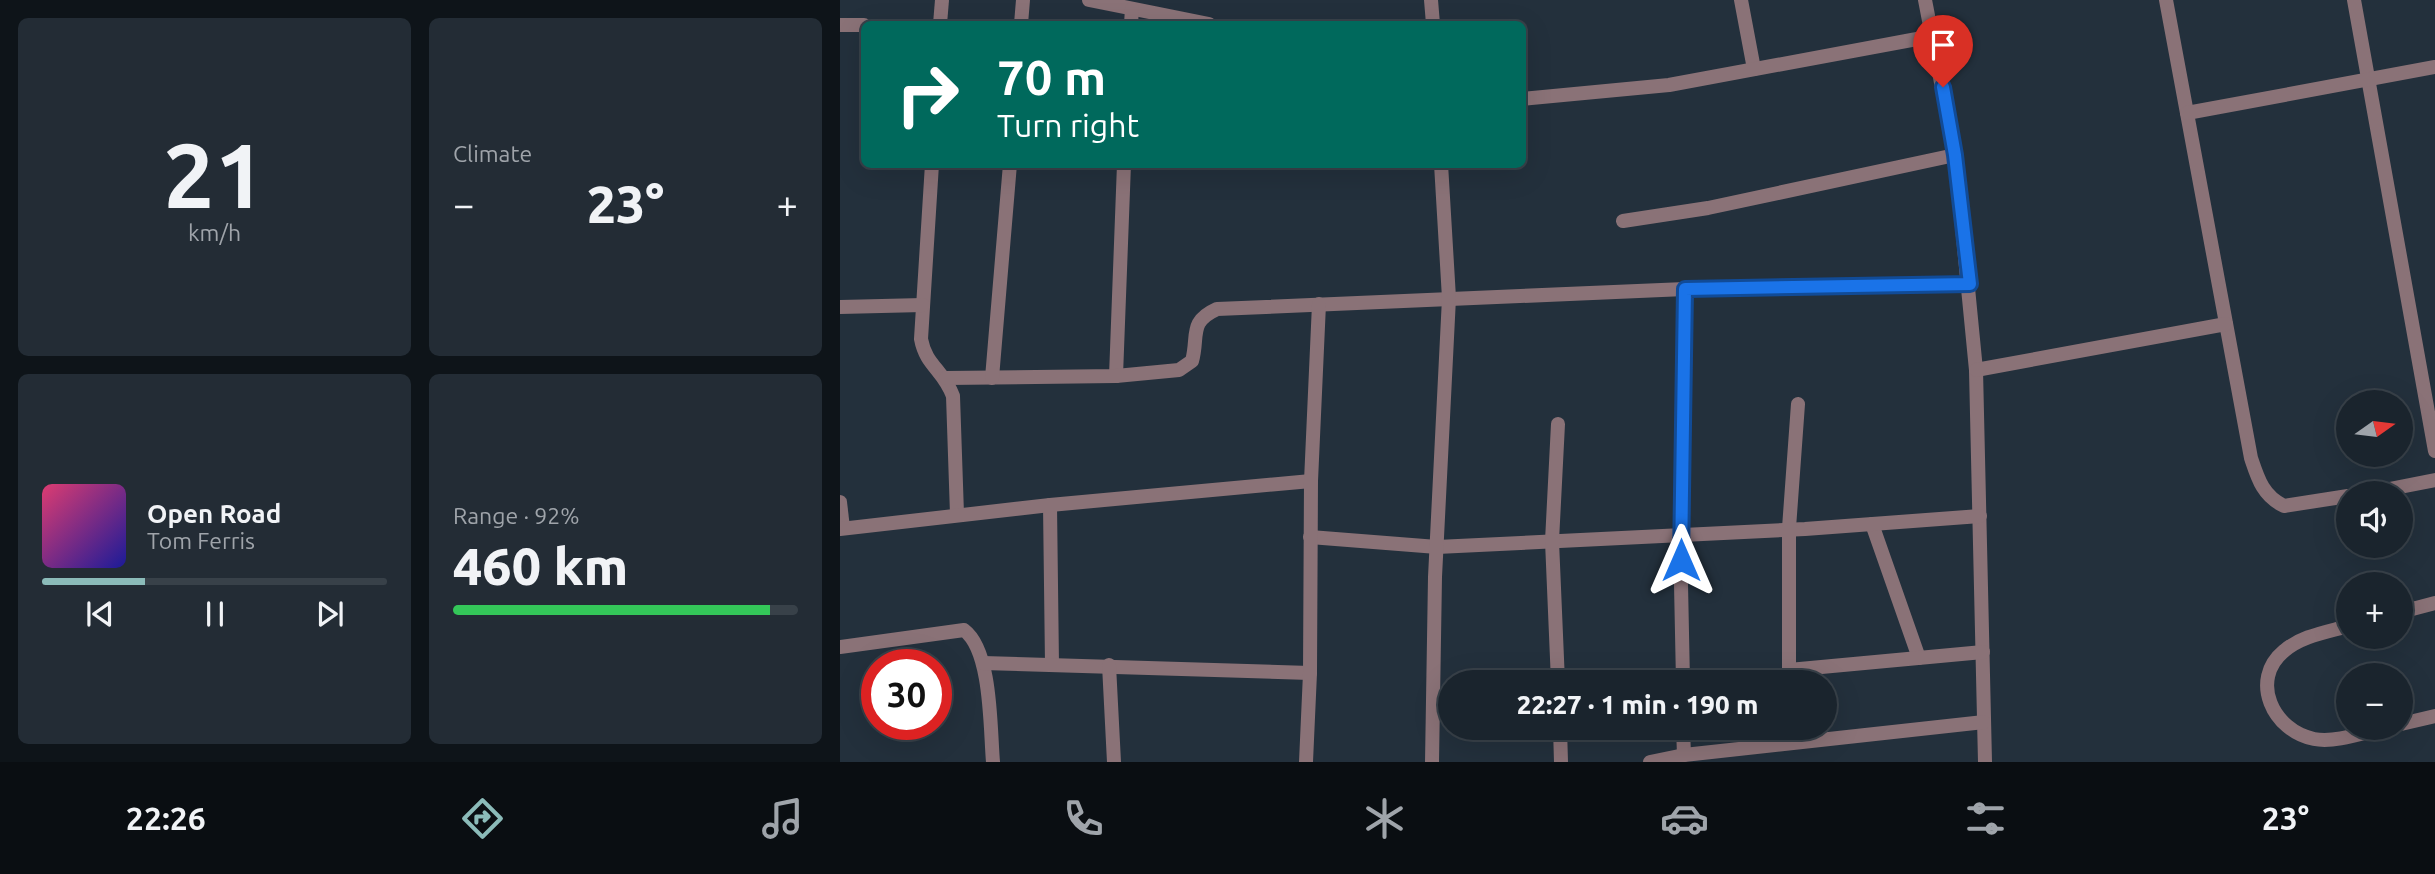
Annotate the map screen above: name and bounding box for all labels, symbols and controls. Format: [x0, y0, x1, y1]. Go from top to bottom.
pin [1913, 15, 1973, 87]
icon: arrive [1924, 26, 1962, 64]
icon: right [882, 49, 973, 140]
text: 70 m [997, 49, 1106, 104]
text: Turn right [997, 107, 1139, 143]
text: 21 [163, 123, 266, 225]
text: Climate [453, 141, 532, 166]
text: 23° [587, 175, 664, 233]
text: − [453, 183, 474, 225]
text: + [777, 183, 798, 225]
text: km/h [188, 220, 241, 245]
north arrow [2336, 390, 2413, 467]
map controls [2336, 390, 2413, 740]
button: sound [2336, 481, 2413, 558]
text: Open Road [147, 499, 281, 528]
text: Range · 92% [453, 503, 580, 528]
position arrow [1644, 523, 1718, 597]
text: Tom Ferris [147, 528, 255, 553]
text: 460 km [453, 537, 628, 595]
button: + [2336, 572, 2413, 649]
icon: previous [81, 595, 119, 633]
icon: pause [196, 595, 234, 633]
icon: next [311, 595, 349, 633]
speed limit sign: 30 [861, 649, 952, 740]
button: − [2336, 663, 2413, 740]
text: 22:27 · 1 min · 190 m [1517, 690, 1758, 719]
icon: directions [458, 794, 507, 843]
icon: music [758, 794, 807, 843]
icon: phone [1059, 794, 1108, 843]
icon: climate [1360, 794, 1409, 843]
icon: car [1660, 794, 1709, 843]
icon: filters [1961, 794, 2010, 843]
text: 22:26 [126, 800, 206, 836]
text: 23° [2262, 800, 2309, 836]

